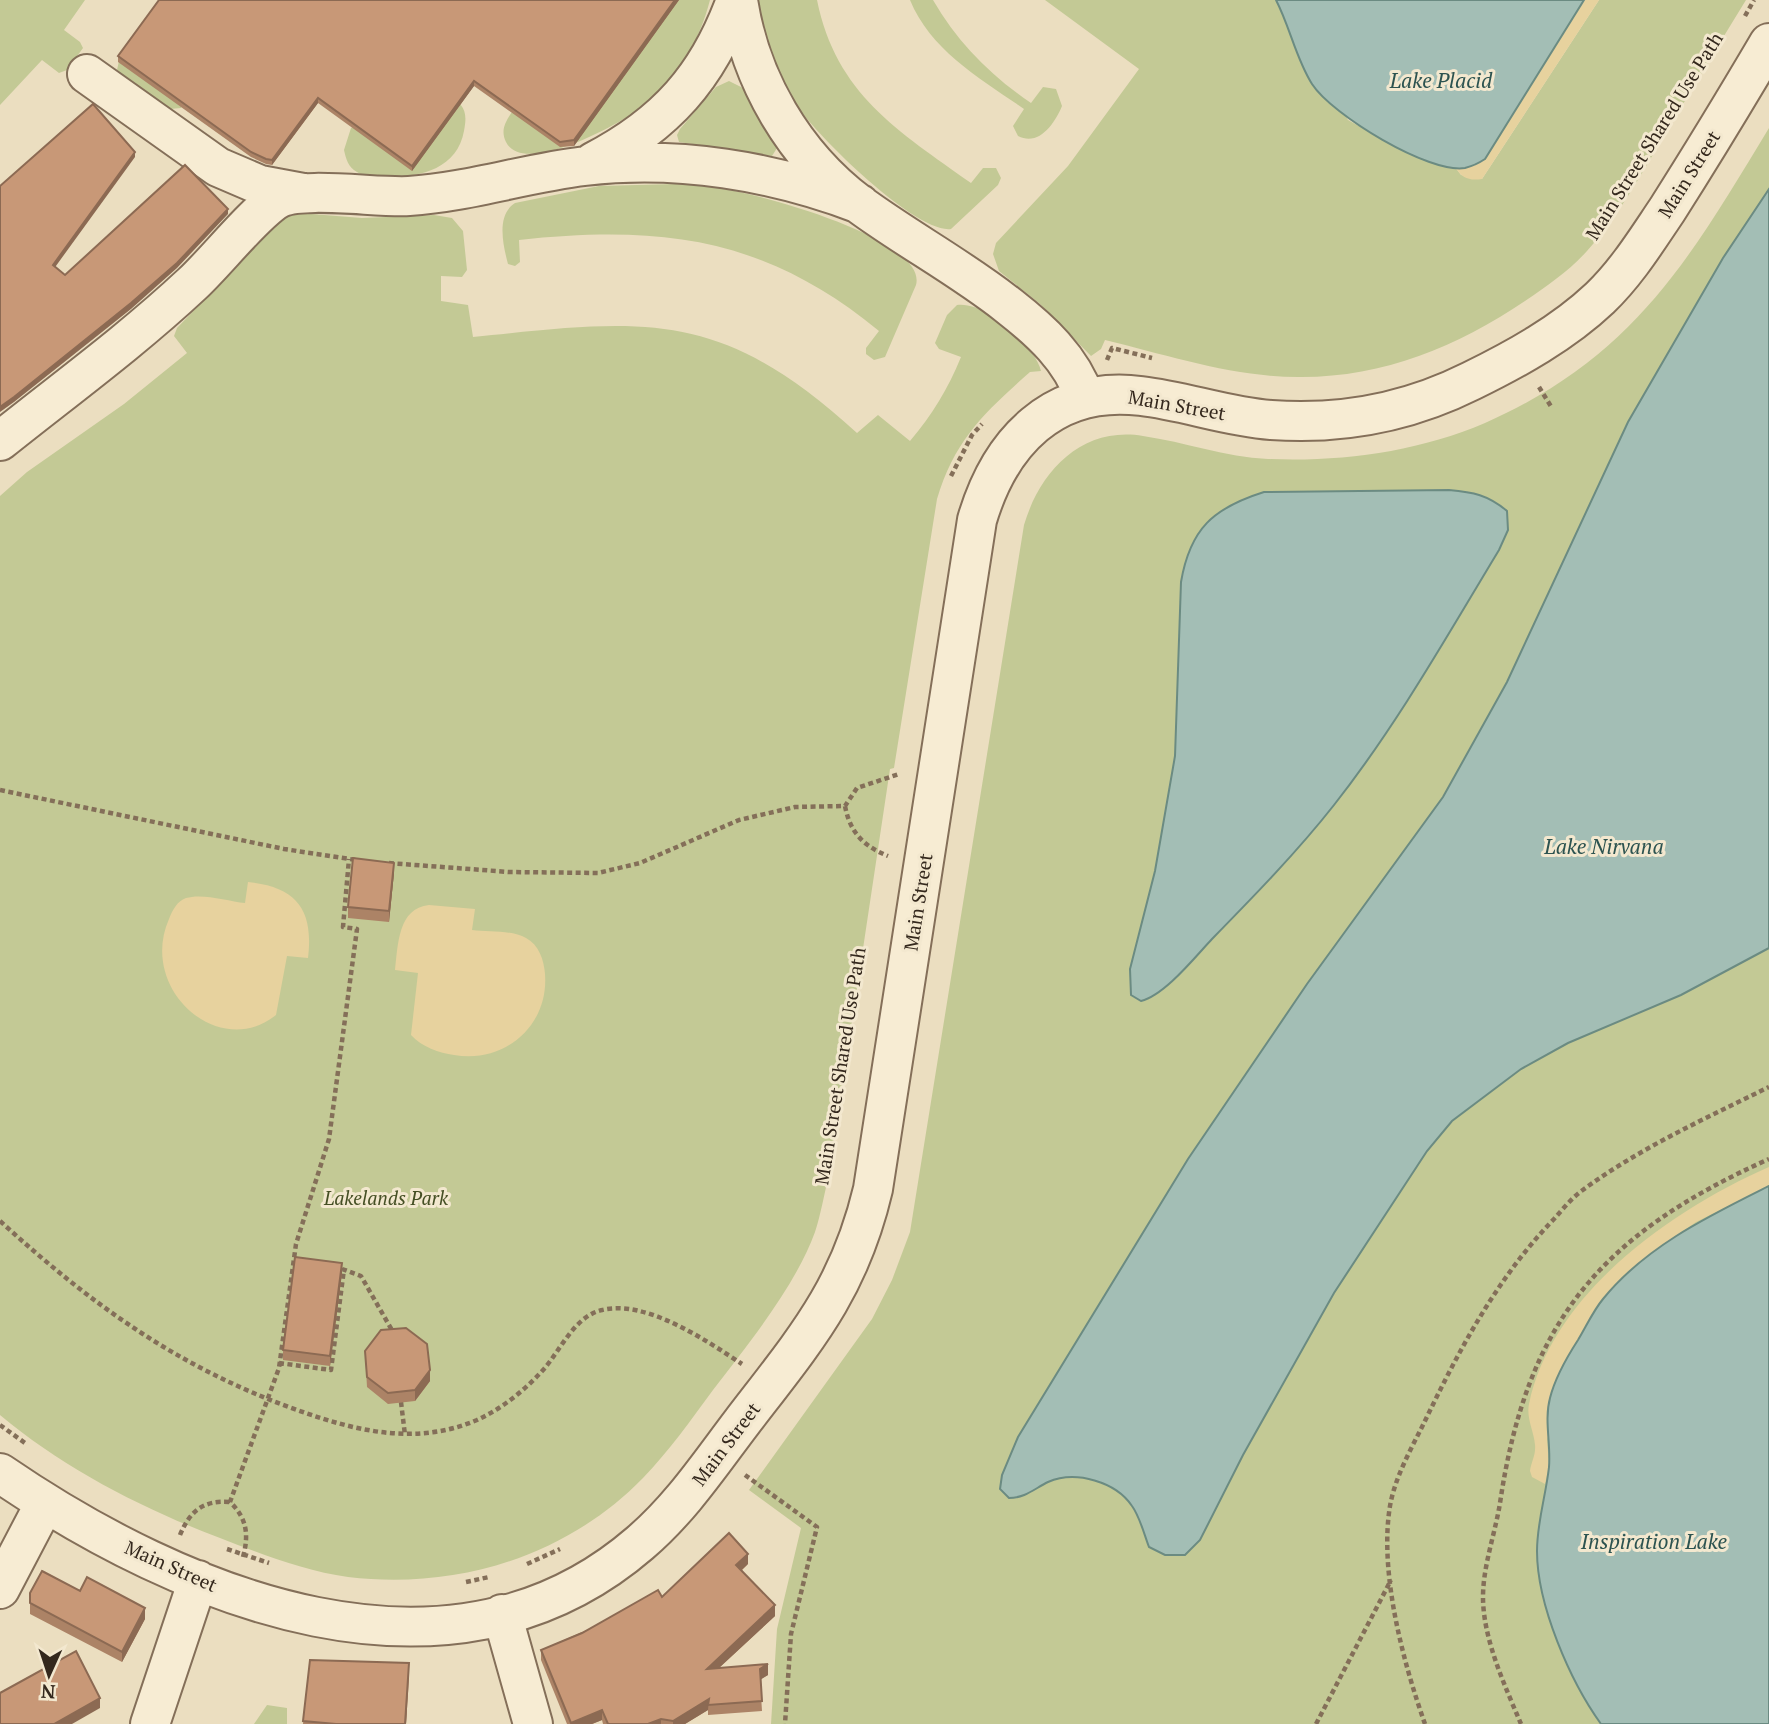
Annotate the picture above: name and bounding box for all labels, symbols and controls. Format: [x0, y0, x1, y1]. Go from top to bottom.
street label: Main Street Shared Use Path [1581, 28, 1727, 244]
water label: Lake Placid [1389, 66, 1493, 94]
street label: Main Street [1653, 126, 1725, 222]
street label: Main Street [1126, 384, 1228, 425]
water label: Lake Nirvana [1543, 832, 1664, 860]
street label: Main Street [897, 851, 938, 952]
street label: Main Street Shared Use Path [808, 945, 871, 1187]
park label: Lakelands Park [323, 1185, 449, 1210]
street label: Main Street [686, 1397, 765, 1491]
water label: Inspiration Lake [1580, 1527, 1728, 1555]
street label: Main Street [121, 1534, 221, 1597]
north arrow [14, 1640, 84, 1710]
text: N [40, 1680, 56, 1705]

